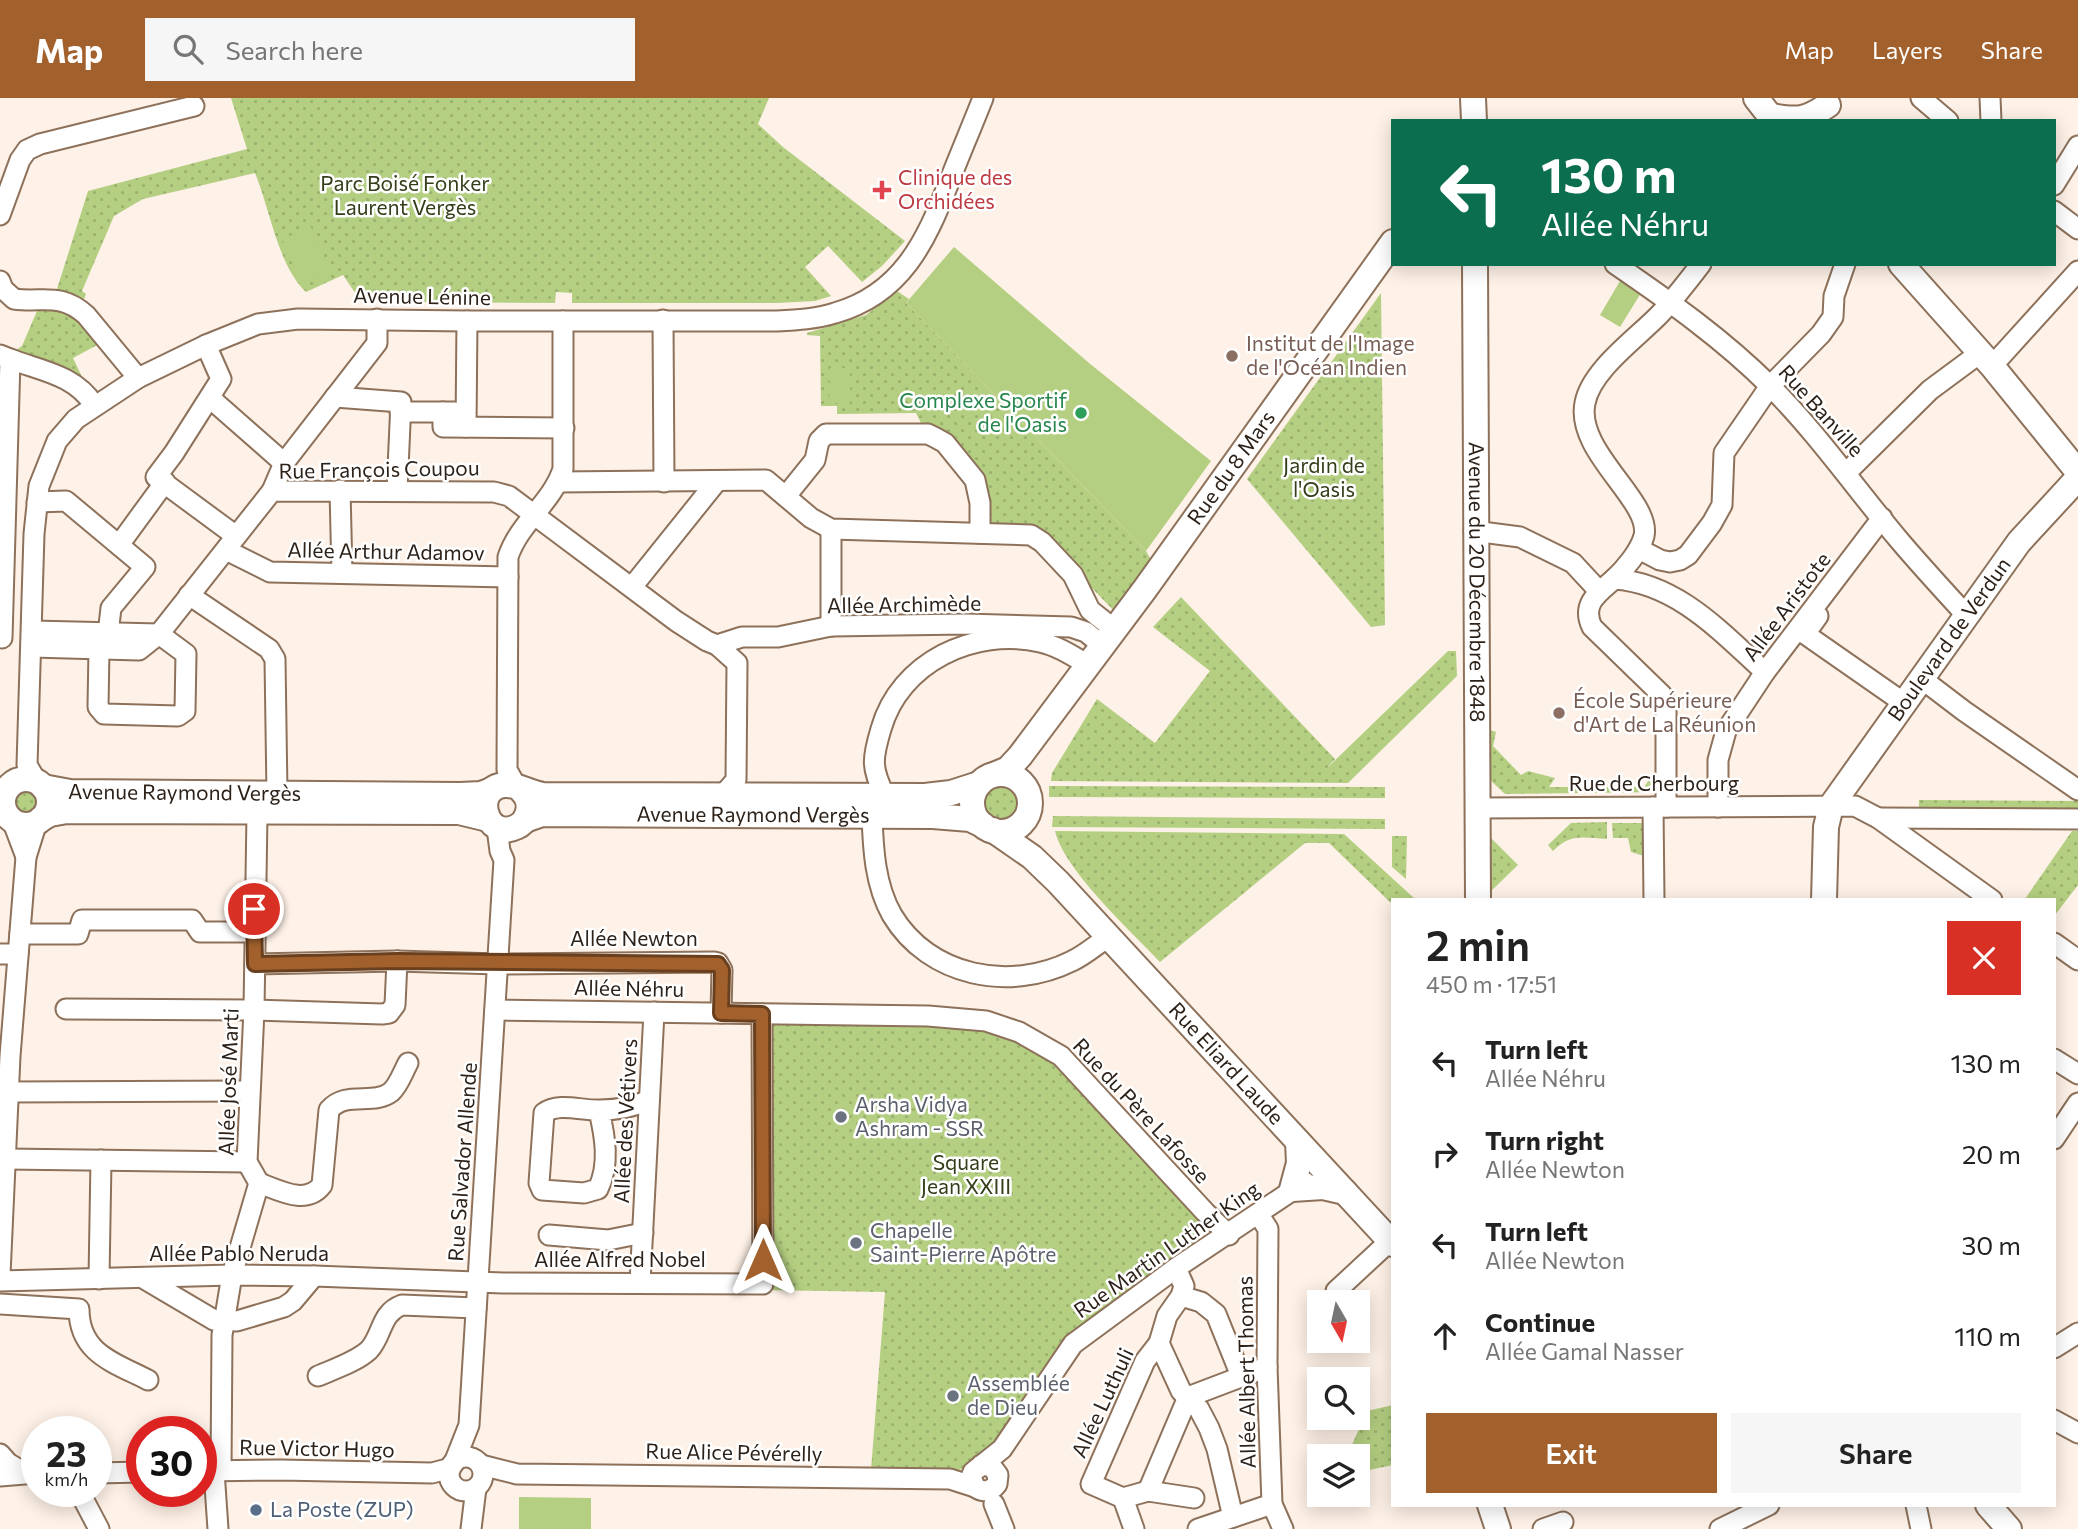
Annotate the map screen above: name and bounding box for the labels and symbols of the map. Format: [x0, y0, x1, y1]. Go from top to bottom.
place label: Clinique des Orchidées [898, 164, 1012, 213]
park label: Parc Boisé Fonker Laurent Vergès [320, 170, 490, 219]
marker: Clinique des Orchidées [872, 180, 892, 200]
street label: Avenue Lénine [353, 282, 491, 309]
place label: Institut de l'Image de l'Océan Indien [1246, 330, 1415, 379]
marker: Institut de l'Image de l'Océan Indien [1224, 348, 1240, 364]
street label: Rue Banville [1774, 359, 1870, 461]
place label: Complexe Sportif de l'Oasis [899, 387, 1068, 436]
marker: Complexe Sportif de l'Oasis [1073, 405, 1089, 421]
street label: Rue du 8 Mars [1181, 405, 1279, 529]
street label: Avenue du 20 Décembre 1848 [1465, 442, 1491, 722]
park label: Jardin de l'Oasis [1283, 452, 1365, 501]
street label: Rue François Coupou [278, 454, 480, 483]
street label: Allée Arthur Adamov [287, 536, 485, 565]
street label: Allée Aristote [1737, 547, 1835, 665]
street label: Boulevard de Verdun [1882, 552, 2015, 725]
street label: Allée Archimède [827, 590, 981, 617]
place label: École Supérieure d'Art de La Réunion [1573, 687, 1756, 736]
marker: École Supérieure d'Art de La Réunion [1551, 705, 1567, 721]
street label: Rue de Cherbourg [1569, 770, 1739, 795]
street label: Avenue Raymond Vergès [68, 778, 301, 805]
street label: Avenue Raymond Vergès [636, 800, 870, 827]
pin [224, 879, 284, 939]
street label: Allée Newton [570, 925, 698, 950]
street label: Allée Néhru [574, 974, 684, 1001]
street label: Rue Eliard Laude [1165, 996, 1290, 1129]
street label: Allée José Marti [212, 1008, 243, 1156]
street label: Rue du Père Lafosse [1069, 1032, 1216, 1188]
street label: Allée des Vétivers [608, 1038, 641, 1204]
street label: Rue Salvador Allende [442, 1062, 481, 1262]
place label: Arsha Vidya Ashram - SSR [855, 1091, 984, 1140]
marker: Arsha Vidya Ashram - SSR [833, 1109, 849, 1125]
park label: Square Jean XXIII [921, 1149, 1011, 1198]
street label: Rue Martin Luther King [1068, 1175, 1264, 1322]
place label: Chapelle Saint-Pierre Apôtre [870, 1217, 1056, 1266]
position arrow [726, 1223, 800, 1297]
marker: Chapelle Saint-Pierre Apôtre [848, 1235, 864, 1251]
street label: Allée Pablo Neruda [149, 1240, 329, 1265]
street label: Allée Alfred Nobel [534, 1246, 706, 1271]
street label: Allée Albert Thomas [1231, 1276, 1260, 1469]
north arrow [1307, 1290, 1370, 1353]
street label: Allée Luthuli [1065, 1344, 1138, 1461]
place label: Assemblée de Dieu [967, 1370, 1070, 1419]
marker: Assemblée de Dieu [945, 1388, 961, 1404]
speed limit sign: 30 [126, 1416, 217, 1507]
street label: Rue Victor Hugo [239, 1434, 395, 1461]
street label: Rue Alice Pévérelly [645, 1437, 823, 1466]
place label: La Poste (ZUP) [270, 1496, 414, 1521]
marker: La Poste (ZUP) [248, 1502, 264, 1518]

